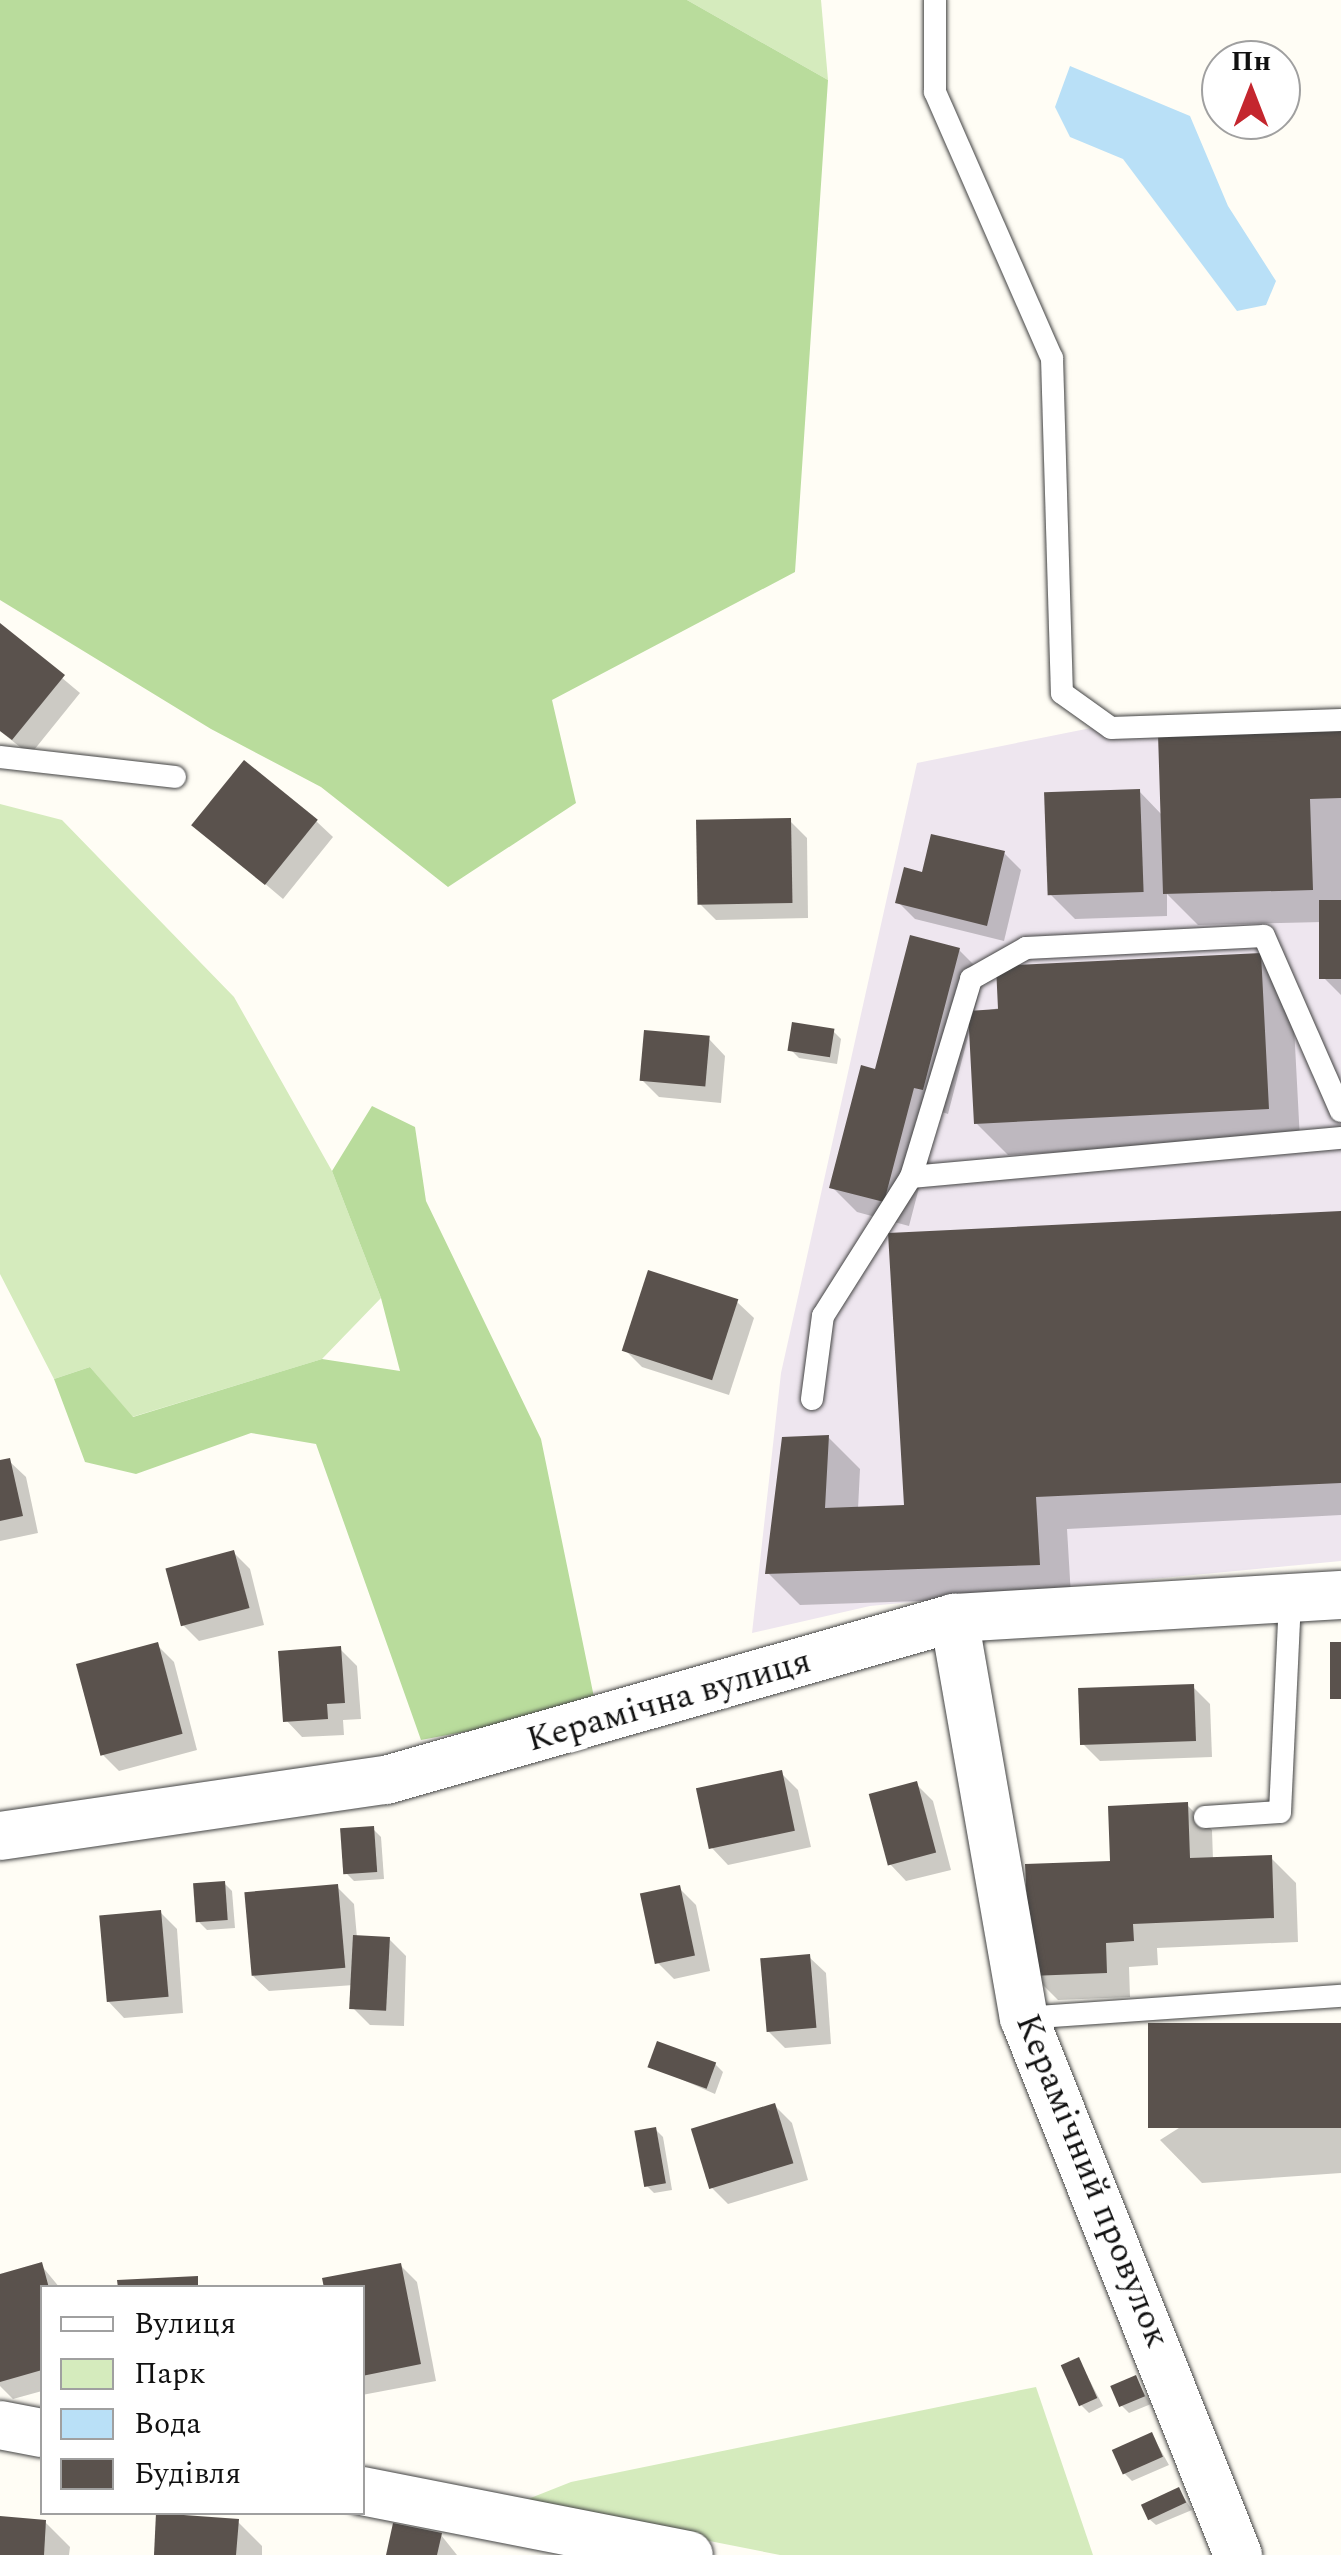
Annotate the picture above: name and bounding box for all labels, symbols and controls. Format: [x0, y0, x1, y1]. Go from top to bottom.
north arrow [1201, 40, 1301, 140]
text: Пн [1231, 40, 1271, 83]
street label: Керамічна вулиця [522, 1640, 816, 1762]
street label: Керамічний провулок [1006, 2008, 1178, 2354]
legend [40, 2285, 365, 2515]
text: Вулиця [134, 2301, 236, 2347]
text: Парк [134, 2351, 206, 2397]
text: Вода [134, 2401, 201, 2447]
text: Будівля [134, 2451, 241, 2497]

